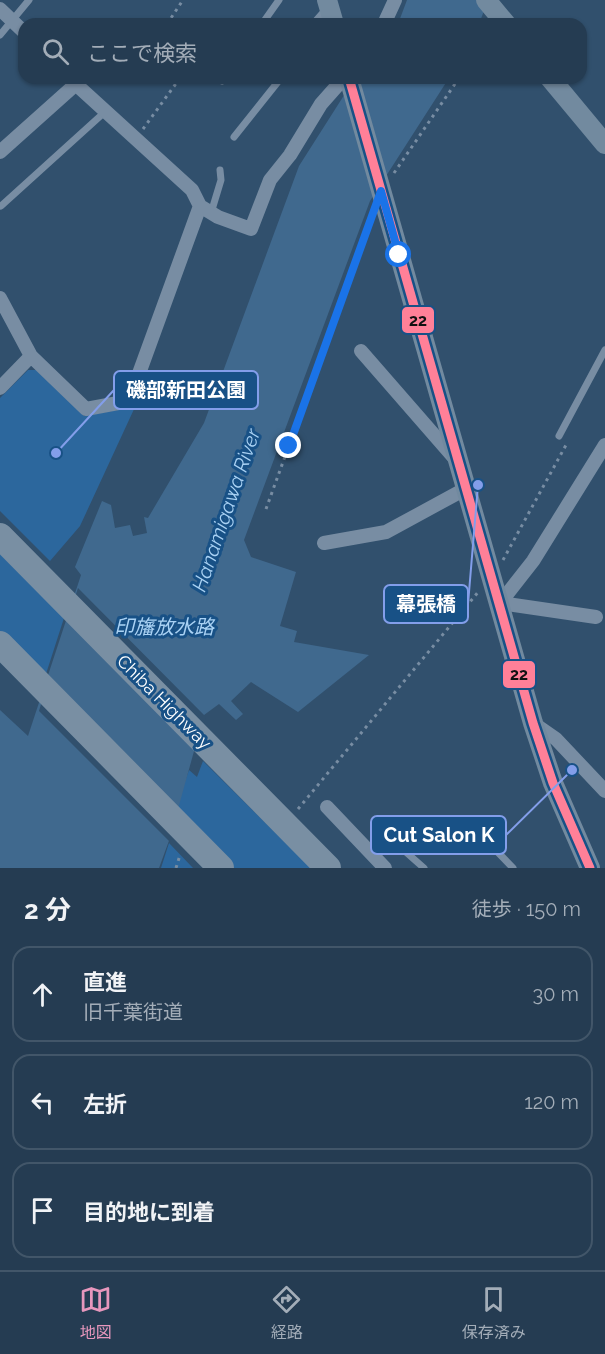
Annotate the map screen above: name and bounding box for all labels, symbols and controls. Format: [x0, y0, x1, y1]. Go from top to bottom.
search box [18, 18, 587, 84]
icon: search [39, 35, 72, 68]
text: ここで検索 [87, 40, 197, 66]
route start [385, 241, 411, 267]
line badge: 22 [401, 306, 435, 334]
text: 22 [409, 311, 427, 330]
callout: 磯部新田公園 [114, 371, 258, 409]
text: 磯部新田公園 [126, 378, 246, 402]
water label: Hanamigawa River [187, 424, 265, 595]
route end [275, 432, 301, 458]
callout: 幕張橋 [384, 585, 468, 623]
text: 幕張橋 [396, 592, 456, 616]
water label: 印旛放水路 [114, 615, 216, 639]
street label: Chiba Highway [113, 650, 216, 753]
line badge: 22 [502, 660, 536, 689]
text: 22 [510, 665, 528, 684]
callout: Cut Salon K [371, 816, 506, 854]
text: Cut Salon K [384, 823, 495, 847]
text: 2 分 [24, 895, 71, 925]
text: 徒歩 · 150 m [472, 897, 581, 921]
text: 直進 [83, 969, 127, 995]
icon: ahead [26, 978, 59, 1011]
text: 30 m [533, 982, 579, 1006]
text: 旧千葉街道 [83, 1000, 183, 1024]
icon: left [26, 1086, 59, 1119]
text: 120 m [524, 1090, 579, 1114]
text: 左折 [83, 1091, 127, 1117]
icon: arrive [26, 1194, 59, 1227]
text: 目的地に到着 [83, 1199, 215, 1225]
tab: 地図 [79, 1283, 112, 1343]
tab: 経路 [270, 1283, 303, 1343]
tab: 保存済み [462, 1283, 526, 1343]

